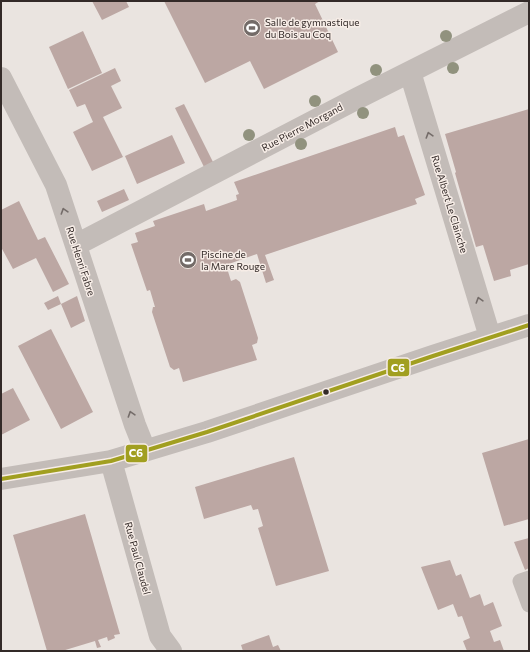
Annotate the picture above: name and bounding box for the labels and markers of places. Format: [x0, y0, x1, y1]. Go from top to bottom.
place label: Salle de gymnastique du Bois au Coq [265, 16, 360, 40]
sports icon: Salle de gymnastique du Bois au Coq [242, 18, 262, 38]
place label: Piscine de la Mare Rouge [201, 248, 265, 272]
sports icon: Piscine de la Mare Rouge [178, 250, 198, 270]
unlabelled marker [321, 387, 331, 397]

